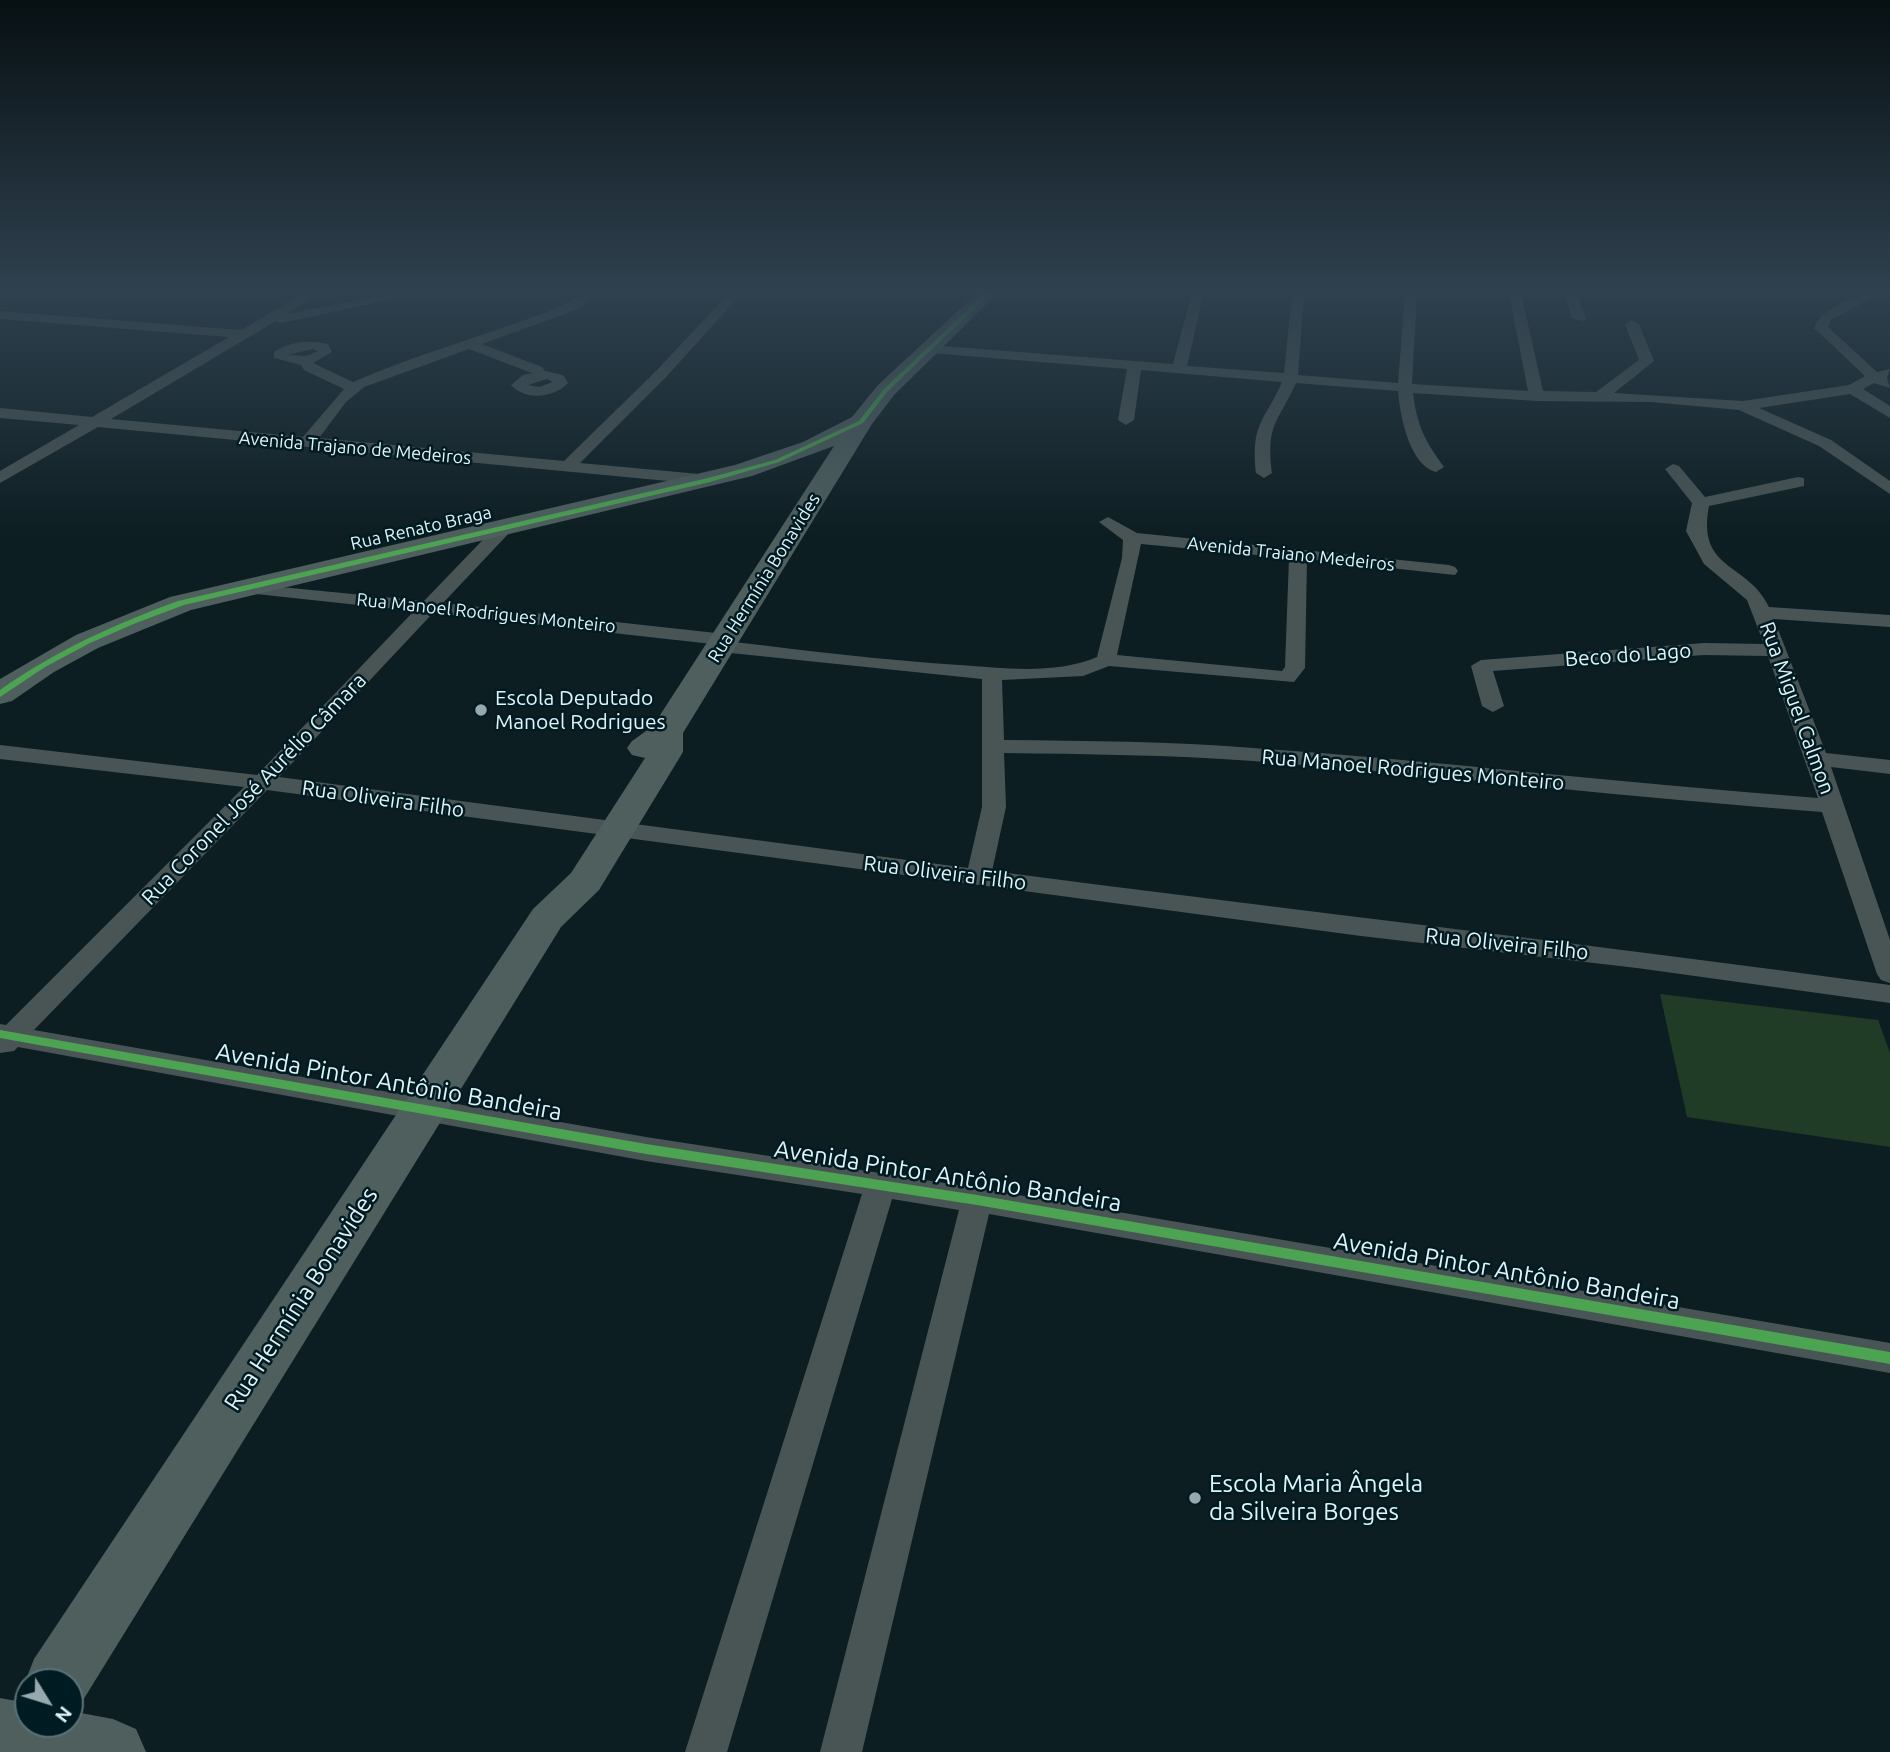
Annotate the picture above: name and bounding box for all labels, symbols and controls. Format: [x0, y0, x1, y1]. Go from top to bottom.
street label: Avenida Trajano de Medeiros [238, 427, 472, 469]
street label: Rua Hermínia Bonavides [703, 490, 825, 666]
street label: Rua Renato Braga [348, 501, 494, 555]
street label: Avenida Traiano Medeiros [1186, 532, 1396, 576]
street label: Rua Manoel Rodrigues Monteiro [355, 589, 617, 637]
street label: Rua Miguel Calmon [1754, 618, 1840, 798]
street label: Beco do Lago [1564, 638, 1692, 672]
street label: Rua Coronel José Aurélio Câmara [136, 668, 372, 910]
place label: Escola Deputado Manoel Rodrigues [495, 685, 666, 735]
marker: Escola Deputado Manoel Rodrigues [473, 702, 489, 718]
street label: Rua Manoel Rodrigues Monteiro [1261, 744, 1565, 796]
street label: Rua Oliveira Filho [300, 775, 466, 823]
street label: Rua Oliveira Filho [862, 851, 1028, 895]
street label: Rua Oliveira Filho [1424, 923, 1590, 965]
street label: Avenida Pintor Antônio Bandeira [214, 1037, 564, 1127]
street label: Avenida Pintor Antônio Bandeira [772, 1134, 1124, 1218]
street label: Rua Hermínia Bonavides [218, 1182, 384, 1416]
street label: Avenida Pintor Antônio Bandeira [1332, 1226, 1682, 1316]
place label: Escola Maria Ângela da Silveira Borges [1209, 1470, 1423, 1526]
marker: Escola Maria Ângela da Silveira Borges [1187, 1490, 1203, 1506]
north arrow [14, 1668, 84, 1738]
text: N [51, 1702, 77, 1727]

